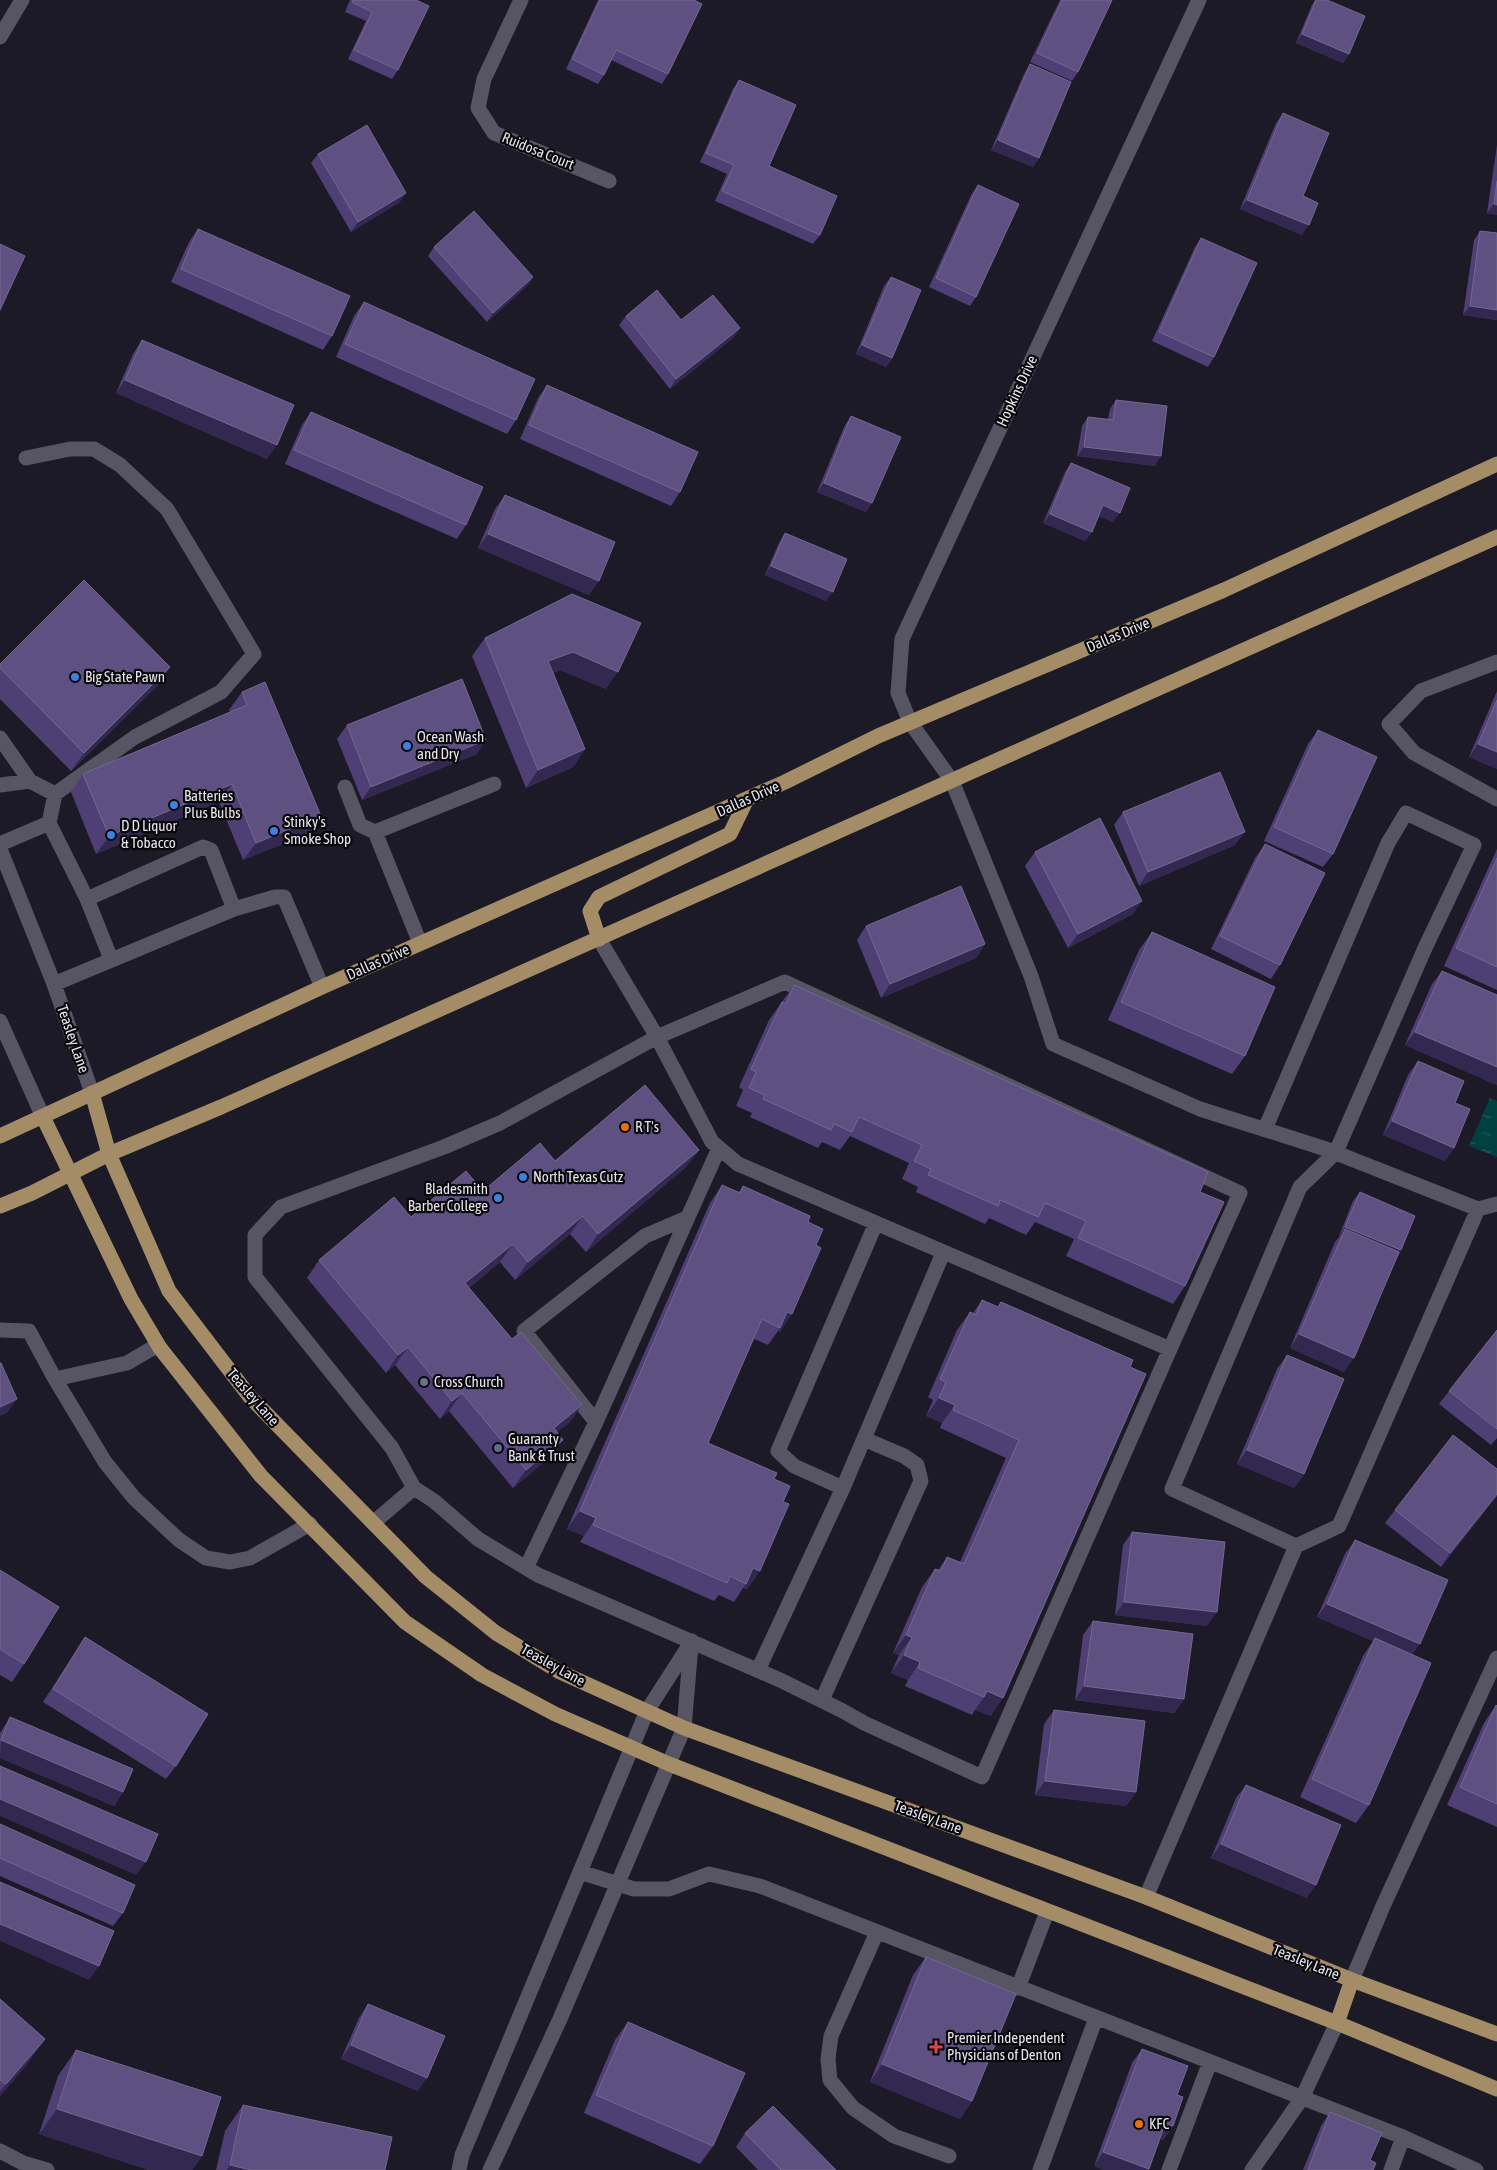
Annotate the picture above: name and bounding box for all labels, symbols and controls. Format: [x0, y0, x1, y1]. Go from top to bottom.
street label: Ruidosa Court [500, 128, 577, 173]
street label: Hopkins Drive [993, 352, 1040, 429]
street label: Dallas Drive [1084, 614, 1152, 655]
place label: Big State Pawn [85, 668, 165, 685]
marker: Big State Pawn [69, 671, 81, 683]
place label: Ocean Wash and Dry [417, 728, 484, 762]
marker: Ocean Wash and Dry [401, 740, 413, 752]
street label: Dallas Drive [714, 777, 782, 820]
place label: Batteries Plus Bulbs [184, 787, 241, 821]
marker: Batteries Plus Bulbs [168, 799, 180, 811]
place label: Stinky's Smoke Shop [284, 813, 351, 847]
place label: D D Liquor & Tobacco [121, 817, 178, 851]
marker: Stinky's Smoke Shop [268, 825, 280, 837]
marker: D D Liquor & Tobacco [105, 829, 117, 841]
street label: Dallas Drive [344, 940, 412, 983]
street label: Teasley Lane [54, 1003, 93, 1075]
place label: R T's [635, 1118, 659, 1135]
marker: R T's [619, 1121, 631, 1133]
place label: North Texas Cutz [533, 1168, 624, 1185]
marker: North Texas Cutz [517, 1171, 529, 1183]
place label: Bladesmith Barber College [408, 1180, 488, 1214]
marker: Bladesmith Barber College [492, 1192, 504, 1204]
street label: Teasley Lane [224, 1365, 283, 1429]
place label: Cross Church [434, 1373, 503, 1390]
marker: Cross Church [418, 1376, 430, 1388]
place label: Guaranty Bank & Trust [508, 1430, 575, 1464]
marker: Guaranty Bank & Trust [492, 1442, 504, 1454]
street label: Teasley Lane [518, 1640, 588, 1689]
street label: Teasley Lane [892, 1797, 964, 1837]
street label: Teasley Lane [1270, 1940, 1342, 1983]
place label: Premier Independent Physicians of Denton [947, 2029, 1065, 2063]
marker: Premier Independent Physicians of Denton [929, 2040, 943, 2054]
place label: KFC [1149, 2115, 1169, 2132]
marker: KFC [1133, 2118, 1145, 2130]

